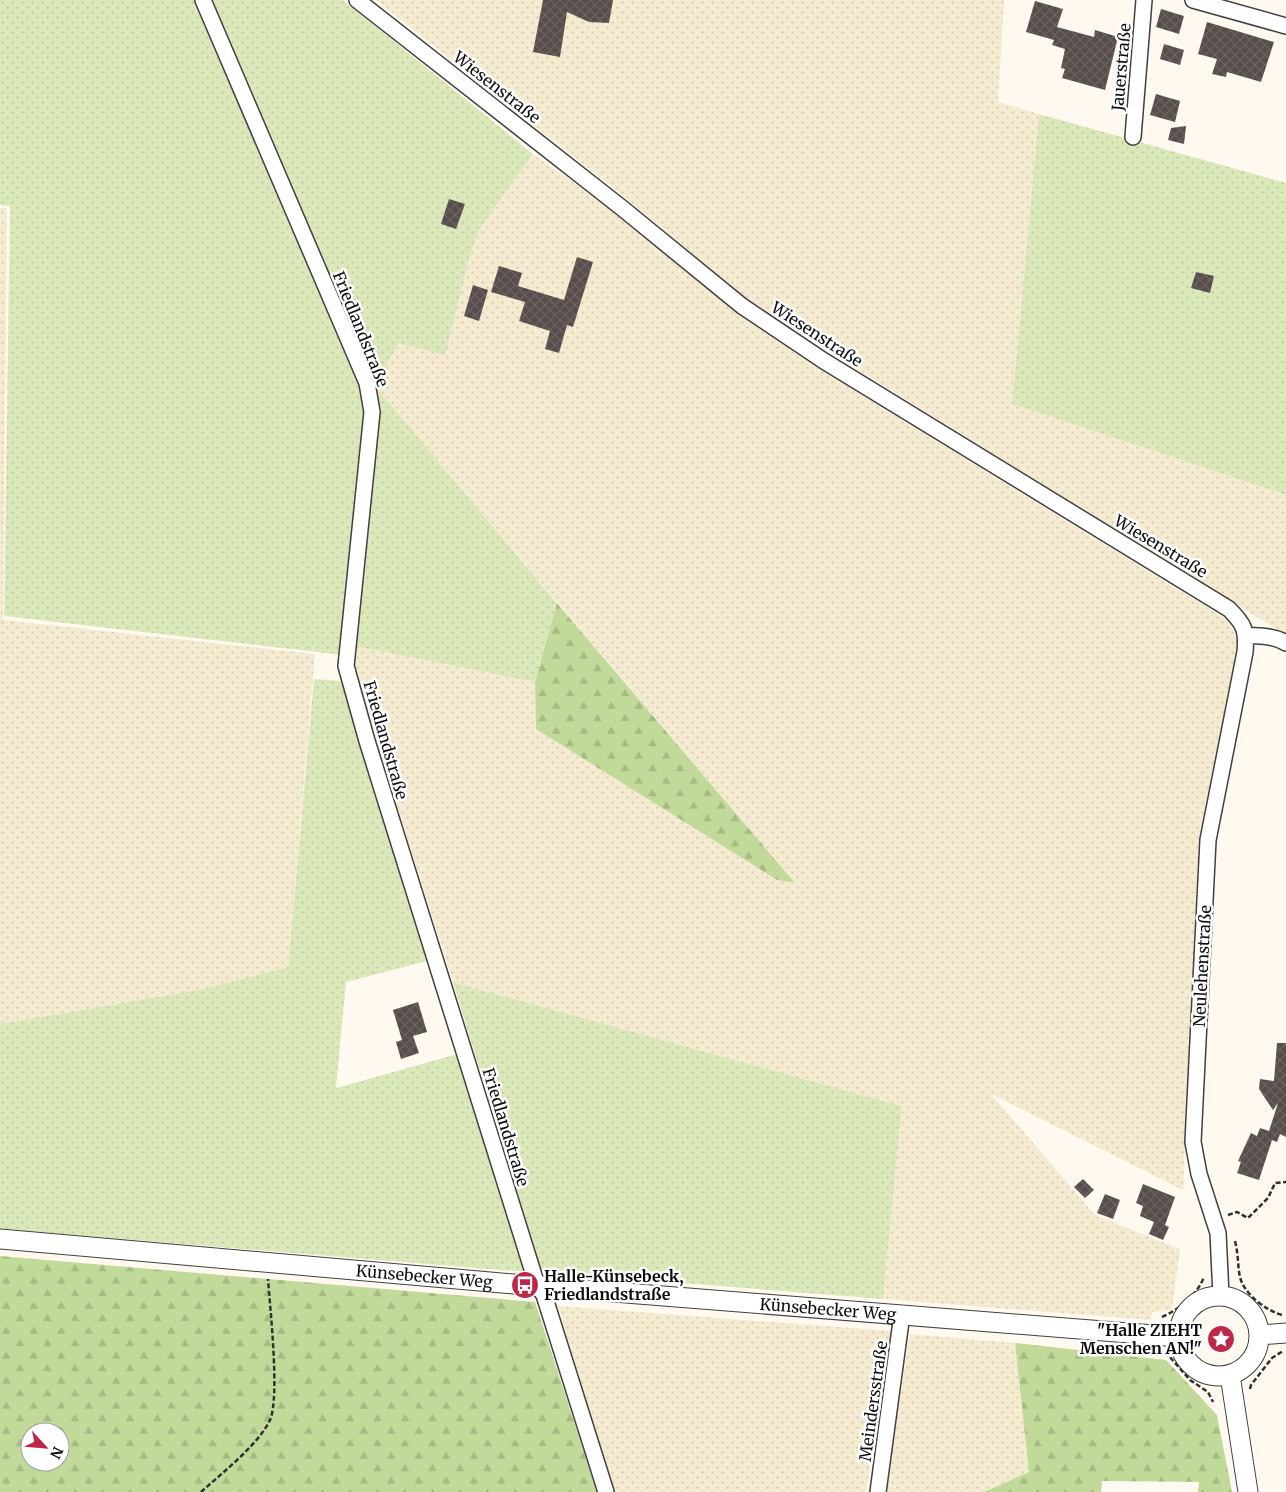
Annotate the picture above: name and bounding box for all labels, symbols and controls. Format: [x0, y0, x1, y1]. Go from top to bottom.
street label: Jauerstraße [1107, 22, 1135, 113]
street label: Wiesenstraße [449, 46, 545, 127]
street label: Friedlandstraße [329, 268, 393, 390]
street label: Wiesenstraße [767, 296, 867, 371]
street label: Wiesenstraße [1110, 510, 1211, 582]
street label: Friedlandstraße [359, 678, 413, 802]
street label: Neulehenstraße [1189, 905, 1215, 1027]
street label: Friedlandstraße [478, 1065, 534, 1189]
street label: Künsebecker Weg [355, 1260, 494, 1292]
place label: Halle-Künsebeck, Friedlandstraße [544, 1266, 684, 1304]
bus stop icon: Halle-Künsebeck, Friedlandstraße [510, 1270, 540, 1300]
street label: Künsebecker Weg [759, 1294, 897, 1325]
place label: "Halle ZIEHT Menschen AN!" [1080, 1320, 1203, 1358]
place icon: "Halle ZIEHT Menschen AN!" [1206, 1324, 1236, 1354]
street label: Meindersstraße [855, 1339, 891, 1463]
north arrow [20, 1422, 70, 1472]
text: N [46, 1444, 67, 1462]

